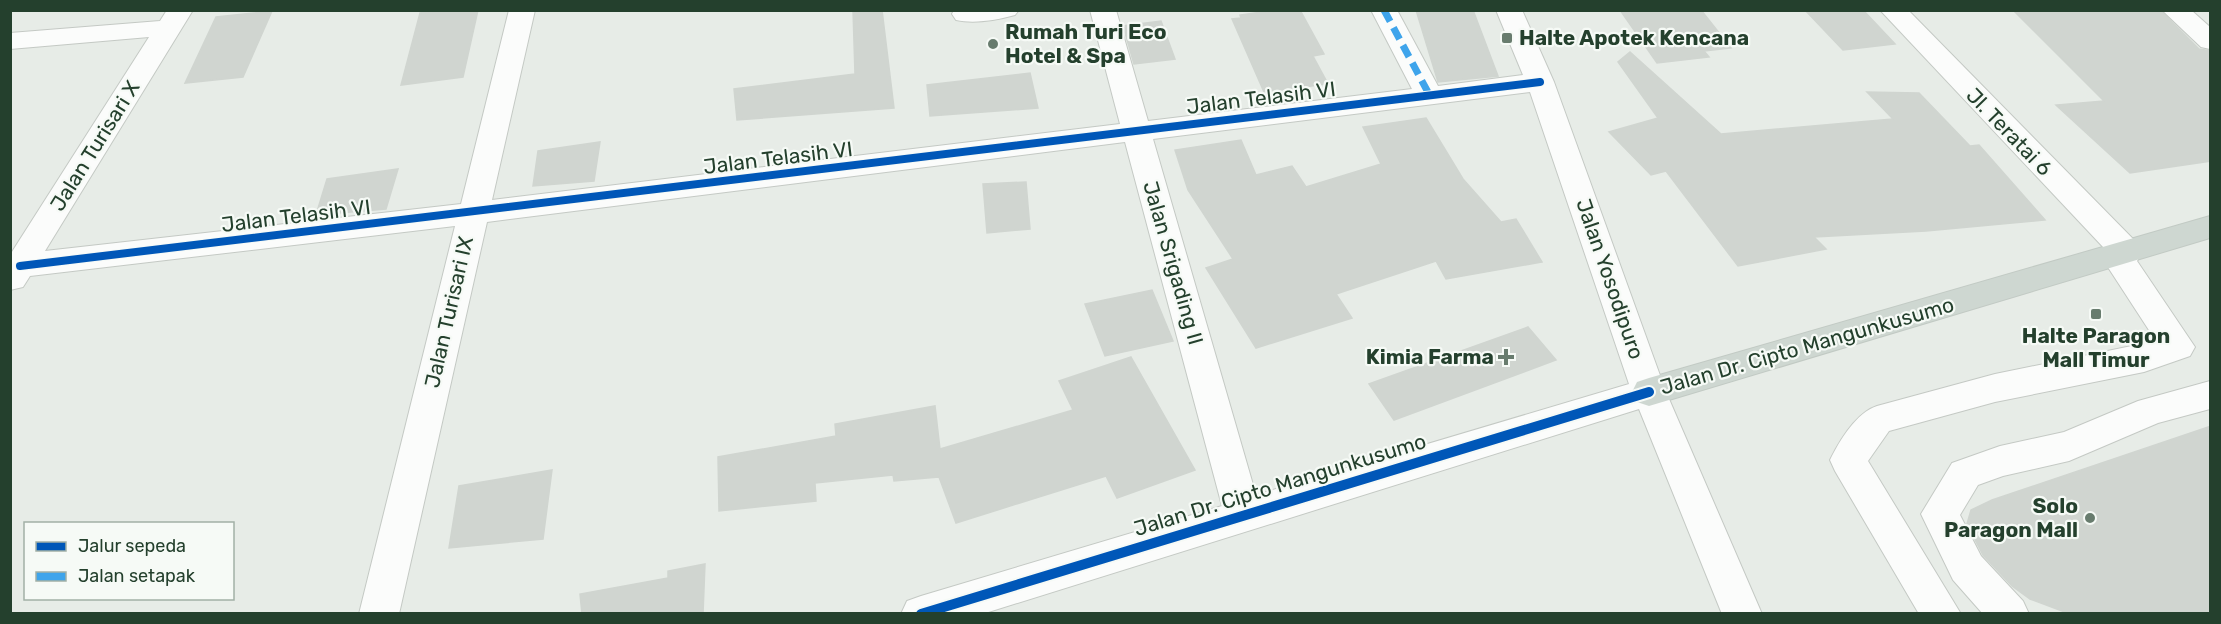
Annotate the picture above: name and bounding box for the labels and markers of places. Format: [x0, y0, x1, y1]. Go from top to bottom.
place label: Rumah Turi Eco Hotel & Spa [1005, 19, 1167, 68]
place label: Halte Apotek Kencana [1519, 25, 1749, 50]
marker: Halte Apotek Kencana [1500, 31, 1514, 45]
marker: Rumah Turi Eco Hotel & Spa [986, 37, 1000, 51]
marker: Halte Paragon Mall Timur [2089, 307, 2103, 321]
place label: Halte Paragon Mall Timur [2022, 323, 2170, 372]
place label: Kimia Farma [1366, 344, 1494, 369]
marker: Kimia Farma [1499, 350, 1513, 364]
place label: Solo Paragon Mall [1944, 493, 2078, 542]
marker: Solo Paragon Mall [2083, 511, 2097, 525]

